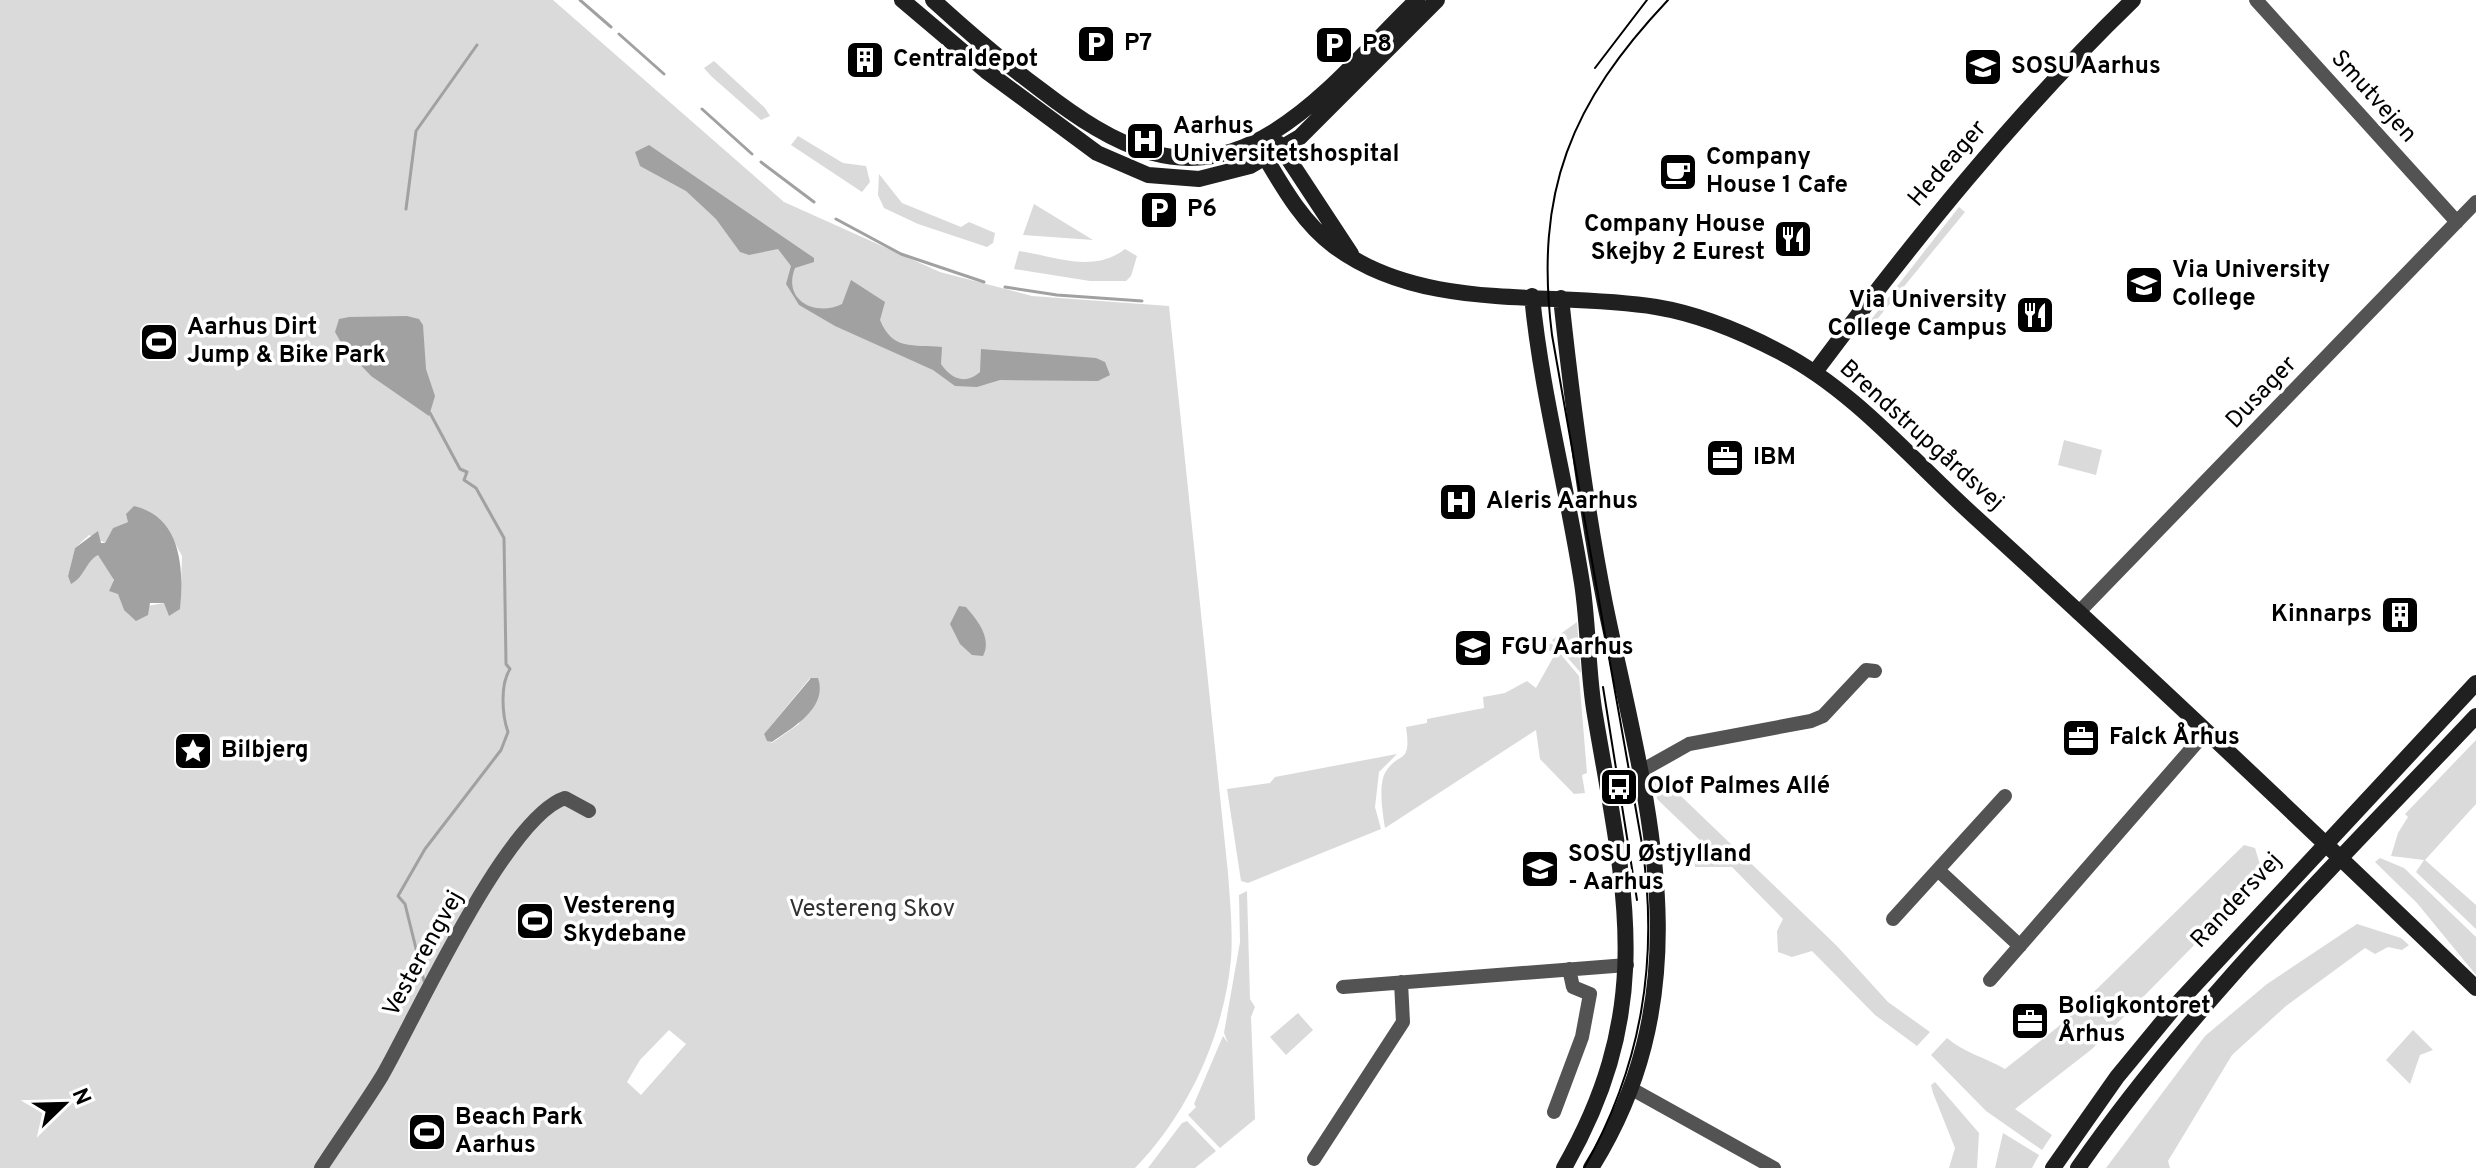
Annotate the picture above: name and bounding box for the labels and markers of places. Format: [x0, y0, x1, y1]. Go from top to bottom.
parking icon: P7 [1075, 23, 1117, 65]
parking icon: P8 [1313, 24, 1355, 66]
place label: P7 [1124, 29, 1152, 59]
place label: P8 [1362, 30, 1392, 60]
building icon: Centraldepot [844, 39, 886, 81]
place label: Centraldepot [893, 45, 1038, 75]
school or university icon: SOSU Aarhus [1962, 46, 2004, 88]
place label: SOSU Aarhus [2011, 52, 2161, 82]
place label: Aarhus Universitetshospital [1173, 112, 1399, 170]
hospital icon: Aarhus Universitetshospital [1124, 120, 1166, 162]
place label: Company House 1 Cafe [1706, 143, 1848, 201]
cafe icon: Company House 1 Cafe [1657, 151, 1699, 193]
parking icon: P6 [1138, 189, 1180, 231]
place label: P6 [1187, 195, 1217, 225]
place label: Company House Skejby 2 Eurest [1584, 210, 1765, 268]
restaurant icon: Company House Skejby 2 Eurest [1772, 218, 1814, 260]
place label: Via University College [2172, 256, 2330, 314]
school or university icon: Via University College [2123, 264, 2165, 306]
place label: Via University College Campus [1827, 286, 2007, 344]
restaurant icon: Via University College Campus [2014, 294, 2056, 336]
place label: Aarhus Dirt Jump & Bike Park [187, 313, 386, 371]
sports icon: Aarhus Dirt Jump & Bike Park [138, 321, 180, 363]
office icon: IBM [1704, 437, 1746, 479]
place label: IBM [1753, 443, 1796, 473]
hospital icon: Aleris Aarhus [1437, 481, 1479, 523]
place label: Aleris Aarhus [1486, 487, 1638, 517]
building icon: Kinnarps [2379, 594, 2421, 636]
place label: Kinnarps [2271, 600, 2372, 630]
school or university icon: FGU Aarhus [1452, 627, 1494, 669]
place label: FGU Aarhus [1501, 633, 1634, 663]
office icon: Falck Århus [2060, 717, 2102, 759]
place label: Falck Århus [2109, 722, 2240, 753]
place icon: Bilbjerg [172, 730, 214, 772]
place label: Bilbjerg [221, 736, 309, 766]
bus stop icon: Olof Palmes Allé [1598, 766, 1640, 808]
place label: Olof Palmes Allé [1647, 772, 1830, 802]
place label: SOSU Østjylland - Aarhus [1568, 840, 1752, 898]
school or university icon: SOSU Østjylland - Aarhus [1519, 848, 1561, 890]
place label: Vestereng Skydebane [563, 892, 686, 950]
sports icon: Vestereng Skydebane [514, 900, 556, 942]
place label: Boligkontoret Århus [2058, 992, 2211, 1050]
office icon: Boligkontoret Århus [2009, 1000, 2051, 1042]
place label: Beach Park Aarhus [455, 1103, 583, 1161]
sports icon: Beach Park Aarhus [406, 1111, 448, 1153]

